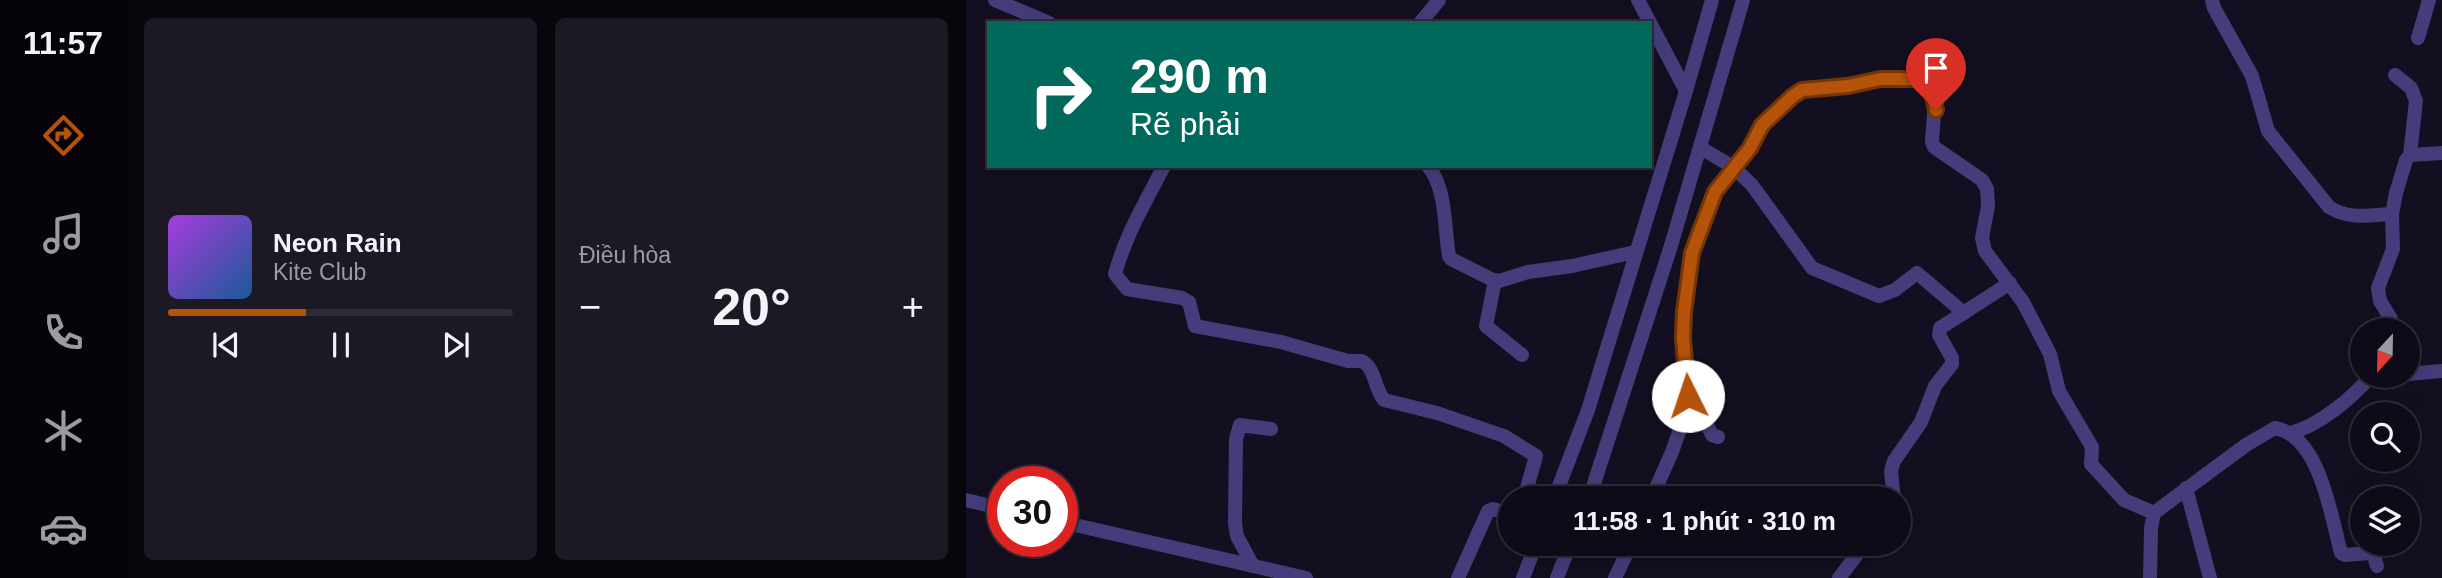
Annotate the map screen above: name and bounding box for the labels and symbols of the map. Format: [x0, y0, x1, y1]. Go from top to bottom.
pin [1906, 38, 1966, 110]
north arrow [2350, 318, 2420, 388]
position arrow [1651, 359, 1725, 433]
speed limit sign: 30 [987, 466, 1078, 557]

